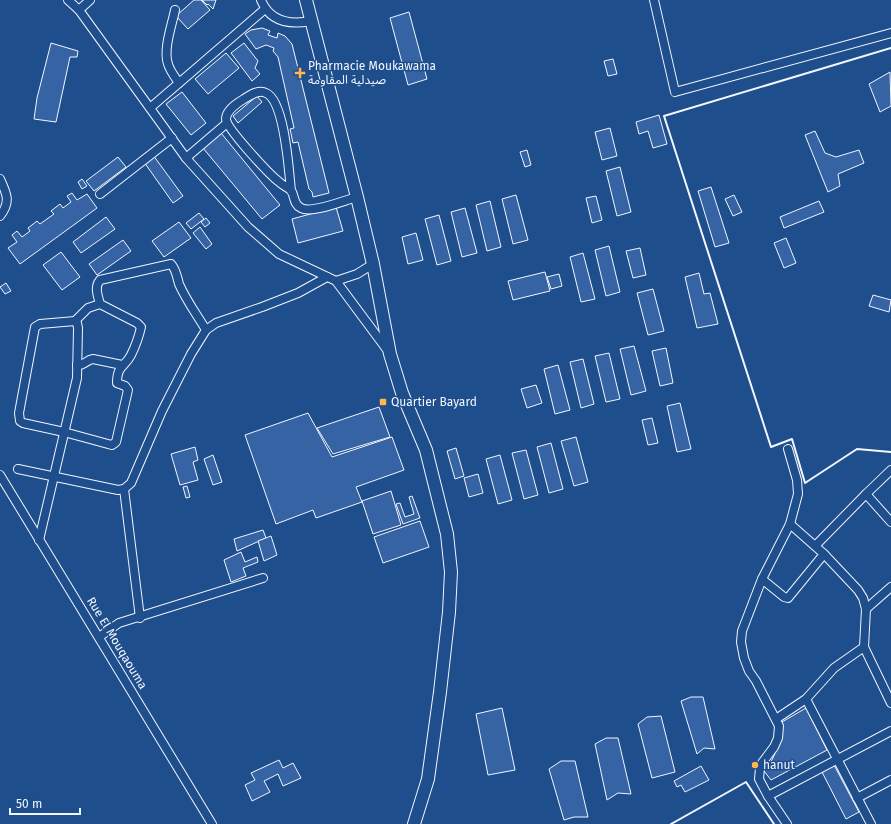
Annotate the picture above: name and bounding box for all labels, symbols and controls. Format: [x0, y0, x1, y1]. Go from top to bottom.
place label: Pharmacie Moukawama صيدلية المقاومة [308, 59, 436, 87]
marker: Pharmacie Moukawama صيدلية المقاومة [295, 68, 305, 78]
place label: Quartier Bayard [391, 395, 477, 409]
marker: Quartier Bayard [378, 397, 388, 407]
street label: Rue El Mouqaouma [84, 594, 150, 692]
place label: hanut [763, 758, 796, 772]
marker: hanut [750, 760, 760, 770]
scale bar [10, 790, 80, 816]
text: 50 m [16, 797, 42, 811]

